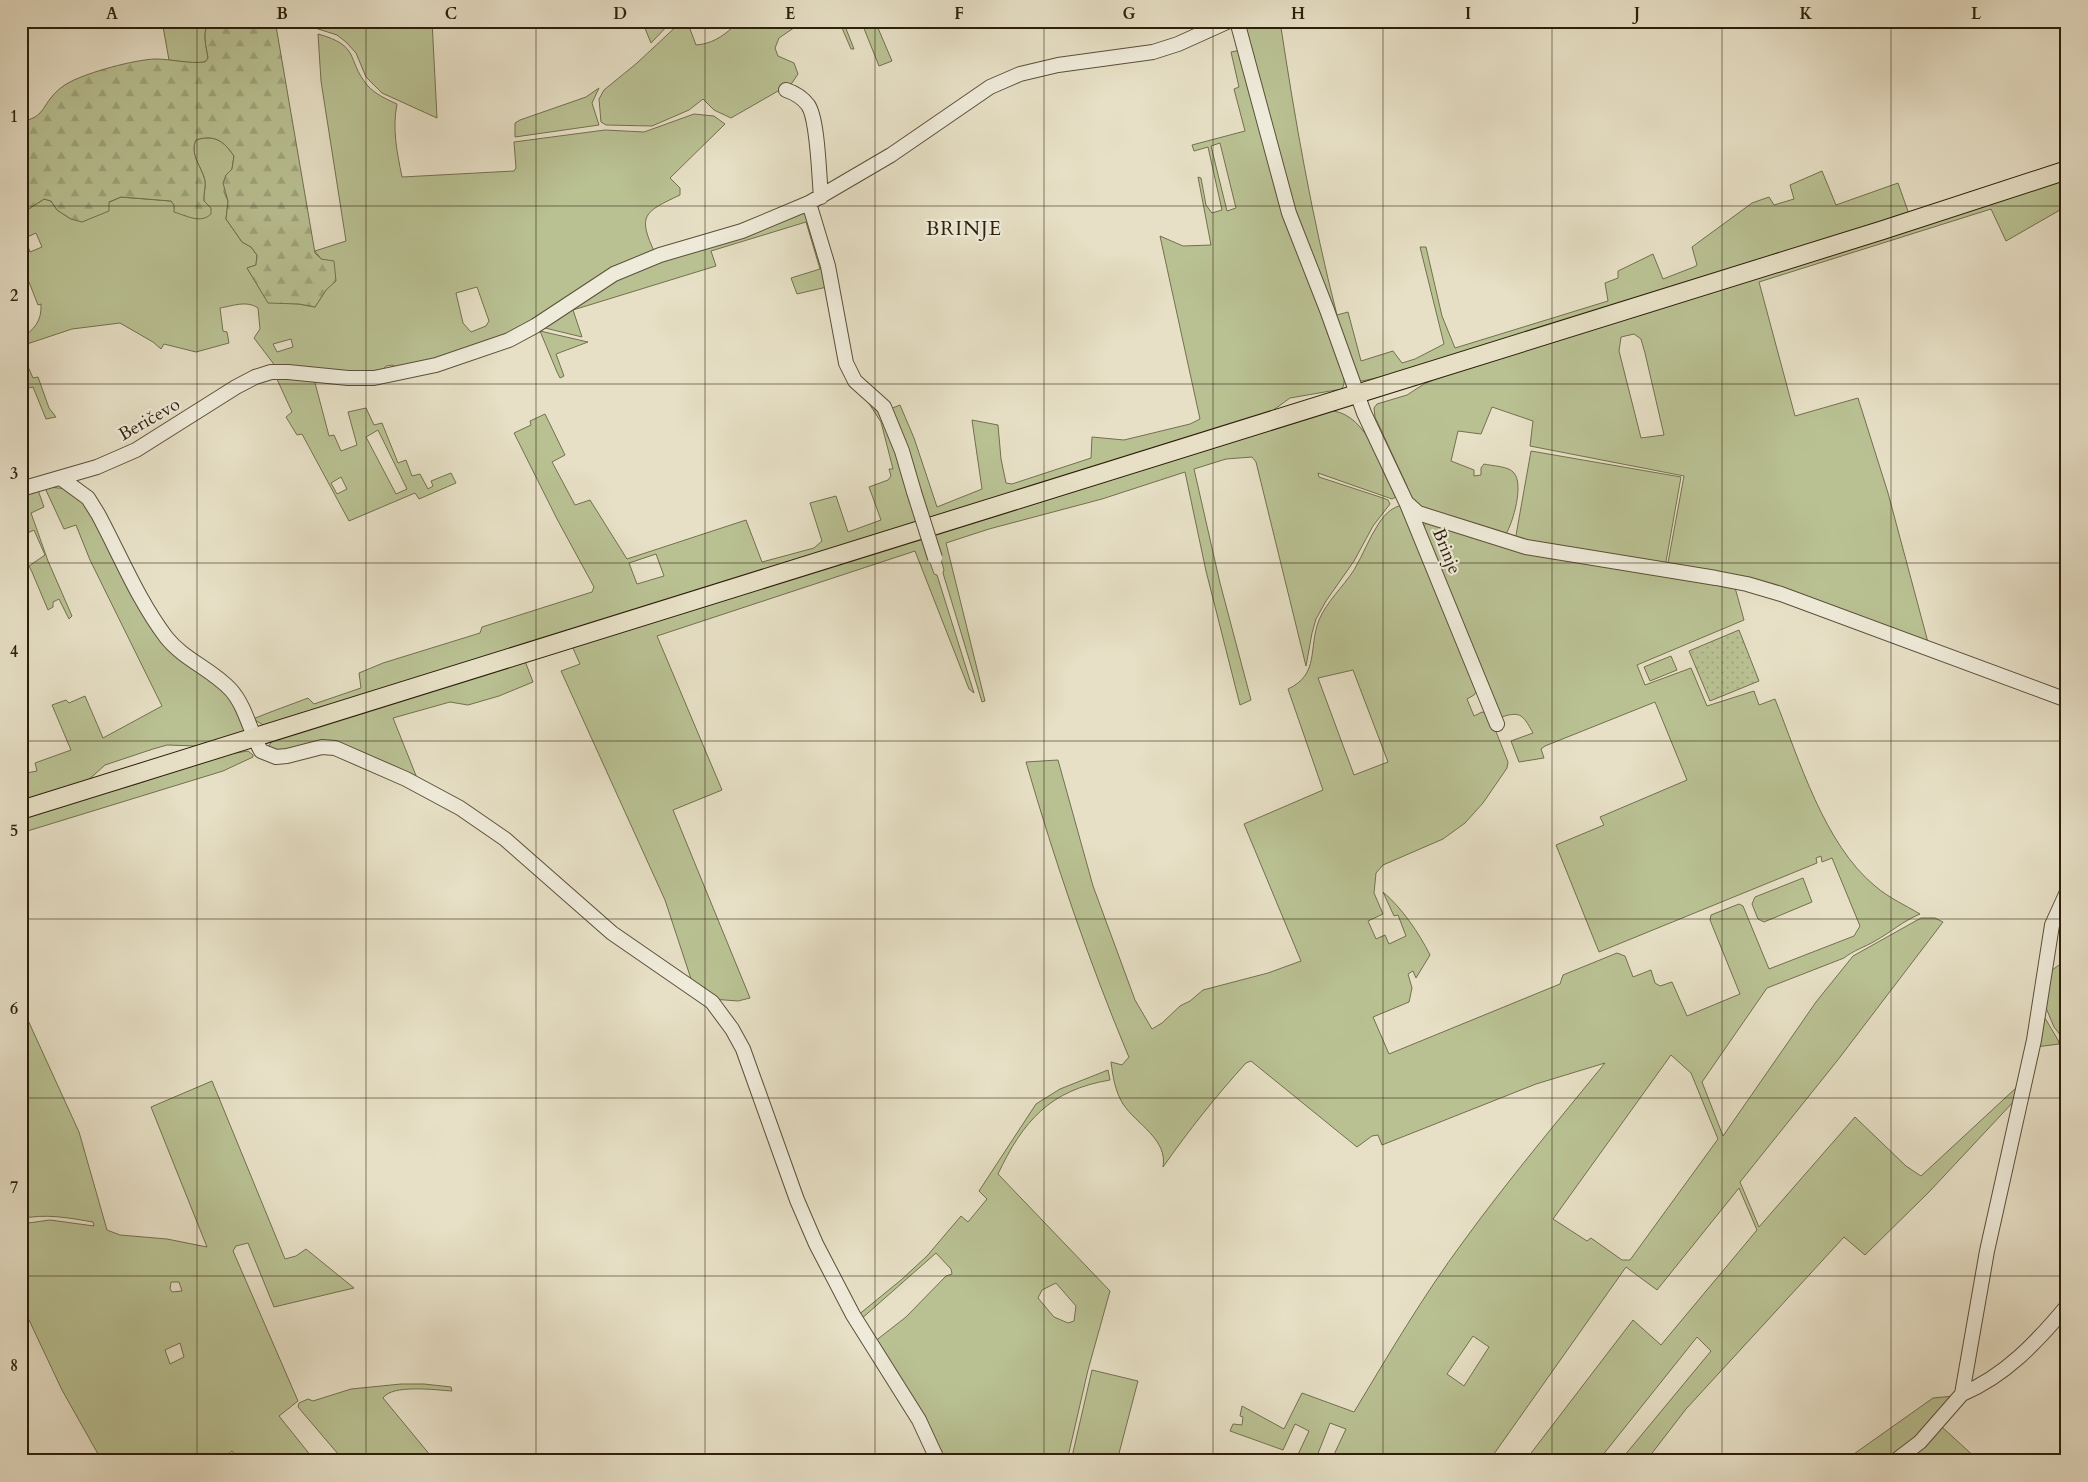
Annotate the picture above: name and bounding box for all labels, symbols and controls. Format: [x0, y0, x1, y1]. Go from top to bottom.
text: A [106, 3, 118, 25]
text: B [276, 3, 288, 25]
text: C [445, 3, 457, 25]
text: D [613, 3, 627, 25]
text: E [785, 3, 795, 25]
text: F [954, 3, 964, 25]
text: G [1122, 3, 1136, 25]
text: H [1291, 3, 1305, 25]
text: I [1465, 3, 1471, 25]
text: J [1632, 3, 1640, 25]
text: K [1800, 3, 1813, 25]
text: L [1971, 3, 1982, 25]
text: 1 [10, 106, 18, 128]
district label: BRINJE [926, 215, 1002, 242]
text: 2 [10, 285, 18, 307]
street label: Beričevo [114, 392, 185, 447]
text: 3 [10, 463, 18, 485]
street label: Brinje [1426, 525, 1467, 578]
text: 4 [10, 641, 18, 663]
text: 5 [10, 820, 18, 842]
text: 6 [10, 998, 18, 1020]
text: 7 [10, 1177, 18, 1199]
text: 8 [10, 1355, 18, 1377]

